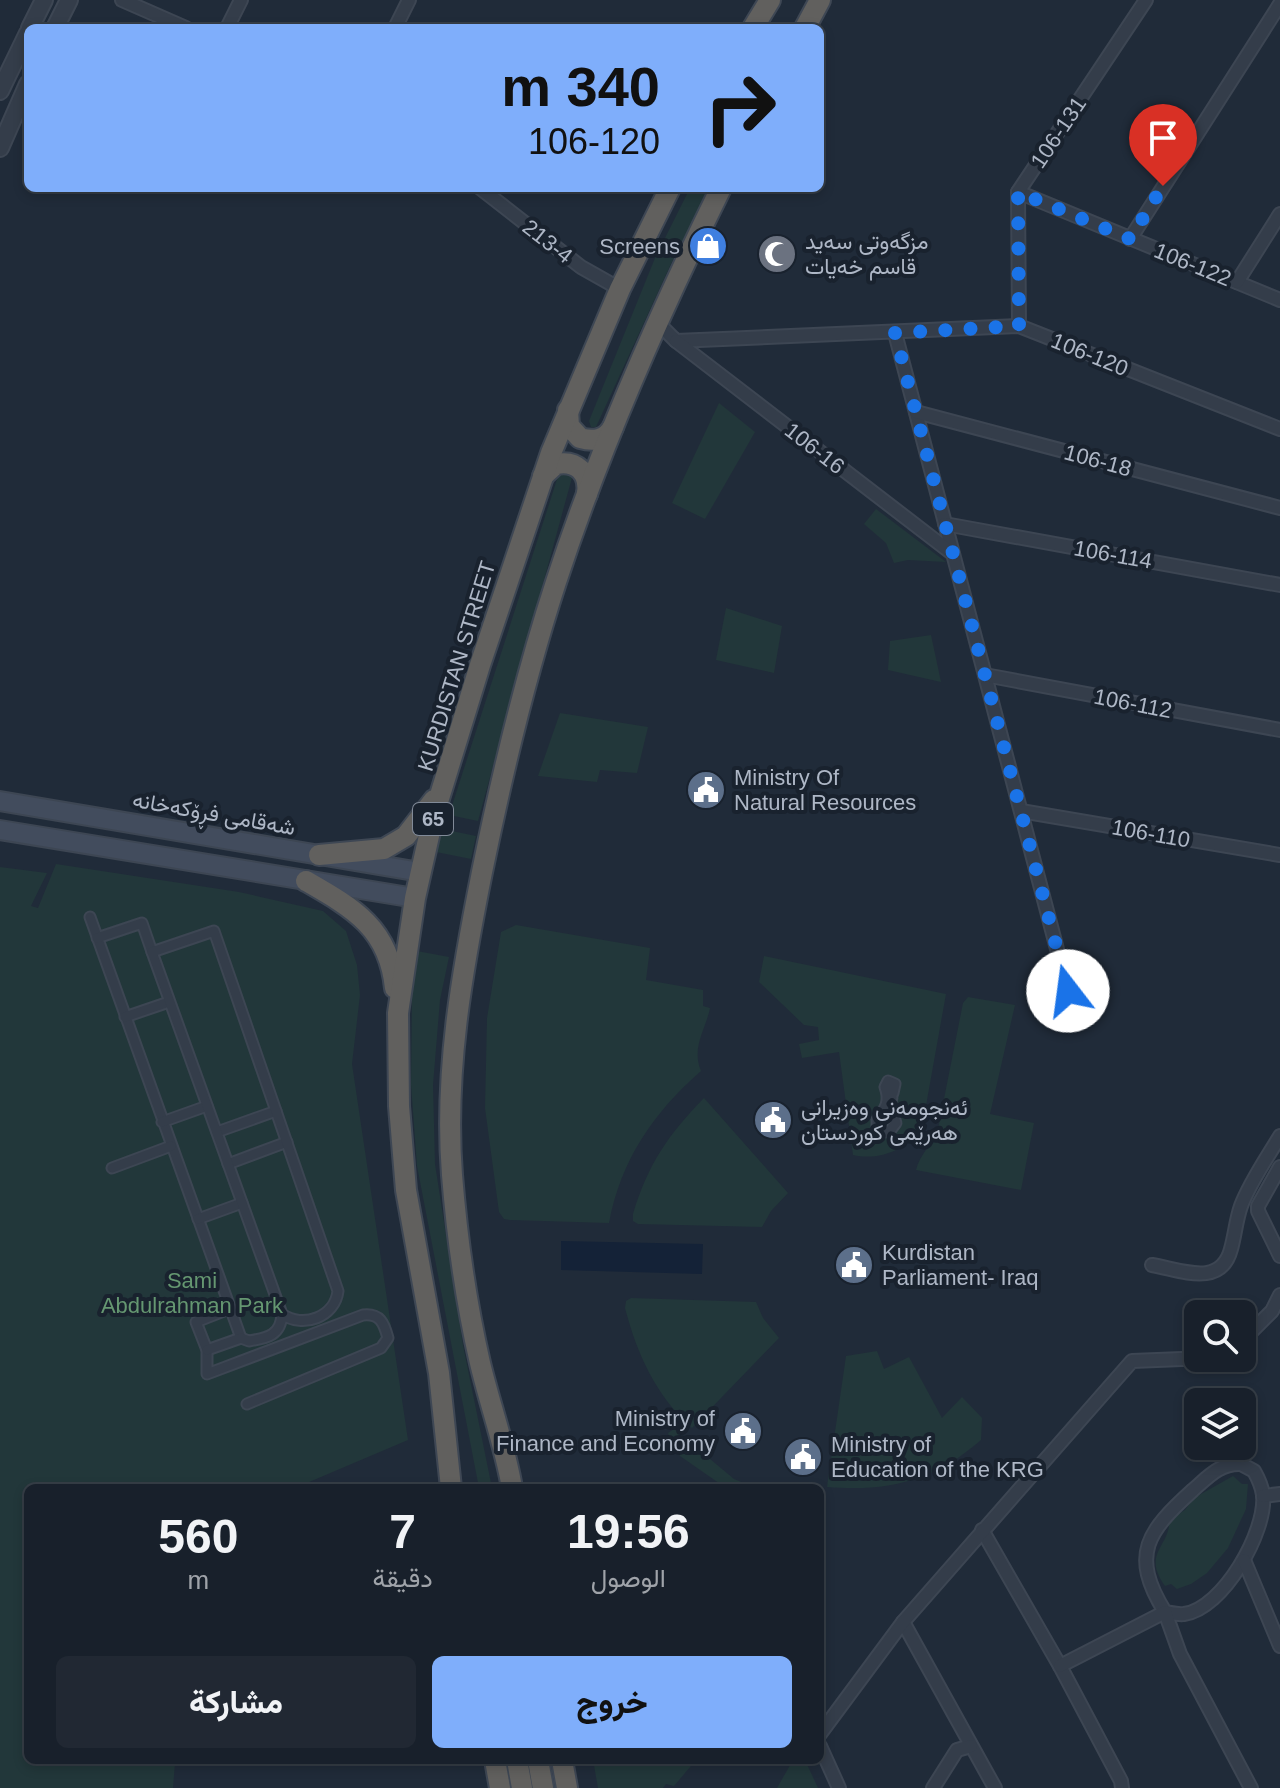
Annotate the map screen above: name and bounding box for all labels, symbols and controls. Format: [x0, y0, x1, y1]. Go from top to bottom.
text: 340 m [501, 55, 660, 118]
icon: right [688, 56, 792, 160]
street label: 106-131 [1025, 92, 1091, 173]
pin [1129, 104, 1197, 186]
icon: arrive [1141, 116, 1185, 160]
text: 106-120 [528, 121, 660, 162]
street label: 213-4 [518, 214, 578, 269]
shop icon: Screens [687, 225, 729, 267]
place label: مزگەوتی سەید قاسم خەیات [805, 229, 929, 281]
mosque icon: مزگەوتی سەید قاسم خەیات [756, 233, 798, 275]
place label: Screens [599, 234, 680, 259]
street label: 106-122 [1151, 238, 1235, 291]
street label: 106-120 [1048, 328, 1132, 381]
street label: 106-16 [780, 417, 849, 479]
street label: 106-18 [1062, 440, 1134, 481]
street label: 106-114 [1072, 535, 1154, 574]
street label: KURDISTAN STREET [413, 558, 500, 774]
street label: 106-112 [1092, 684, 1174, 723]
place label: Ministry Of Natural Resources [734, 765, 916, 815]
public building icon: Ministry Of Natural Resources [685, 769, 727, 811]
street label: شەقامی فڕۆکەخانە [130, 787, 297, 846]
road number: 65 [413, 803, 453, 835]
street label: 106-110 [1110, 814, 1192, 853]
position arrow [1026, 949, 1110, 1033]
place label: ئەنجومەنی وەزیرانی هەرێمی کوردستان [801, 1095, 968, 1146]
public building icon: ئەنجومەنی وەزیرانی هەرێمی کوردستان [752, 1099, 794, 1141]
place label: Kurdistan Parliament- Iraq [882, 1240, 1039, 1290]
public building icon: Kurdistan Parliament- Iraq [833, 1244, 875, 1286]
park label: Sami Abdulrahman Park [101, 1268, 284, 1318]
map controls [1184, 1300, 1256, 1460]
button: search [1184, 1300, 1256, 1372]
button: layers [1184, 1388, 1256, 1460]
place label: Ministry of Finance and Economy [496, 1406, 716, 1456]
public building icon: Ministry of Finance and Economy [722, 1410, 764, 1452]
place label: Ministry of Education of the KRG [831, 1432, 1044, 1482]
public building icon: Ministry of Education of the KRG [782, 1436, 824, 1478]
text: 7 [389, 1505, 416, 1558]
text: 19:56 [567, 1505, 690, 1558]
text: 560 [158, 1510, 238, 1563]
text: دقيقة [373, 1563, 433, 1593]
text: الوصول [591, 1563, 666, 1593]
text: m [187, 1565, 209, 1595]
button: مشاركة [56, 1656, 416, 1748]
button: خروج [432, 1656, 792, 1748]

